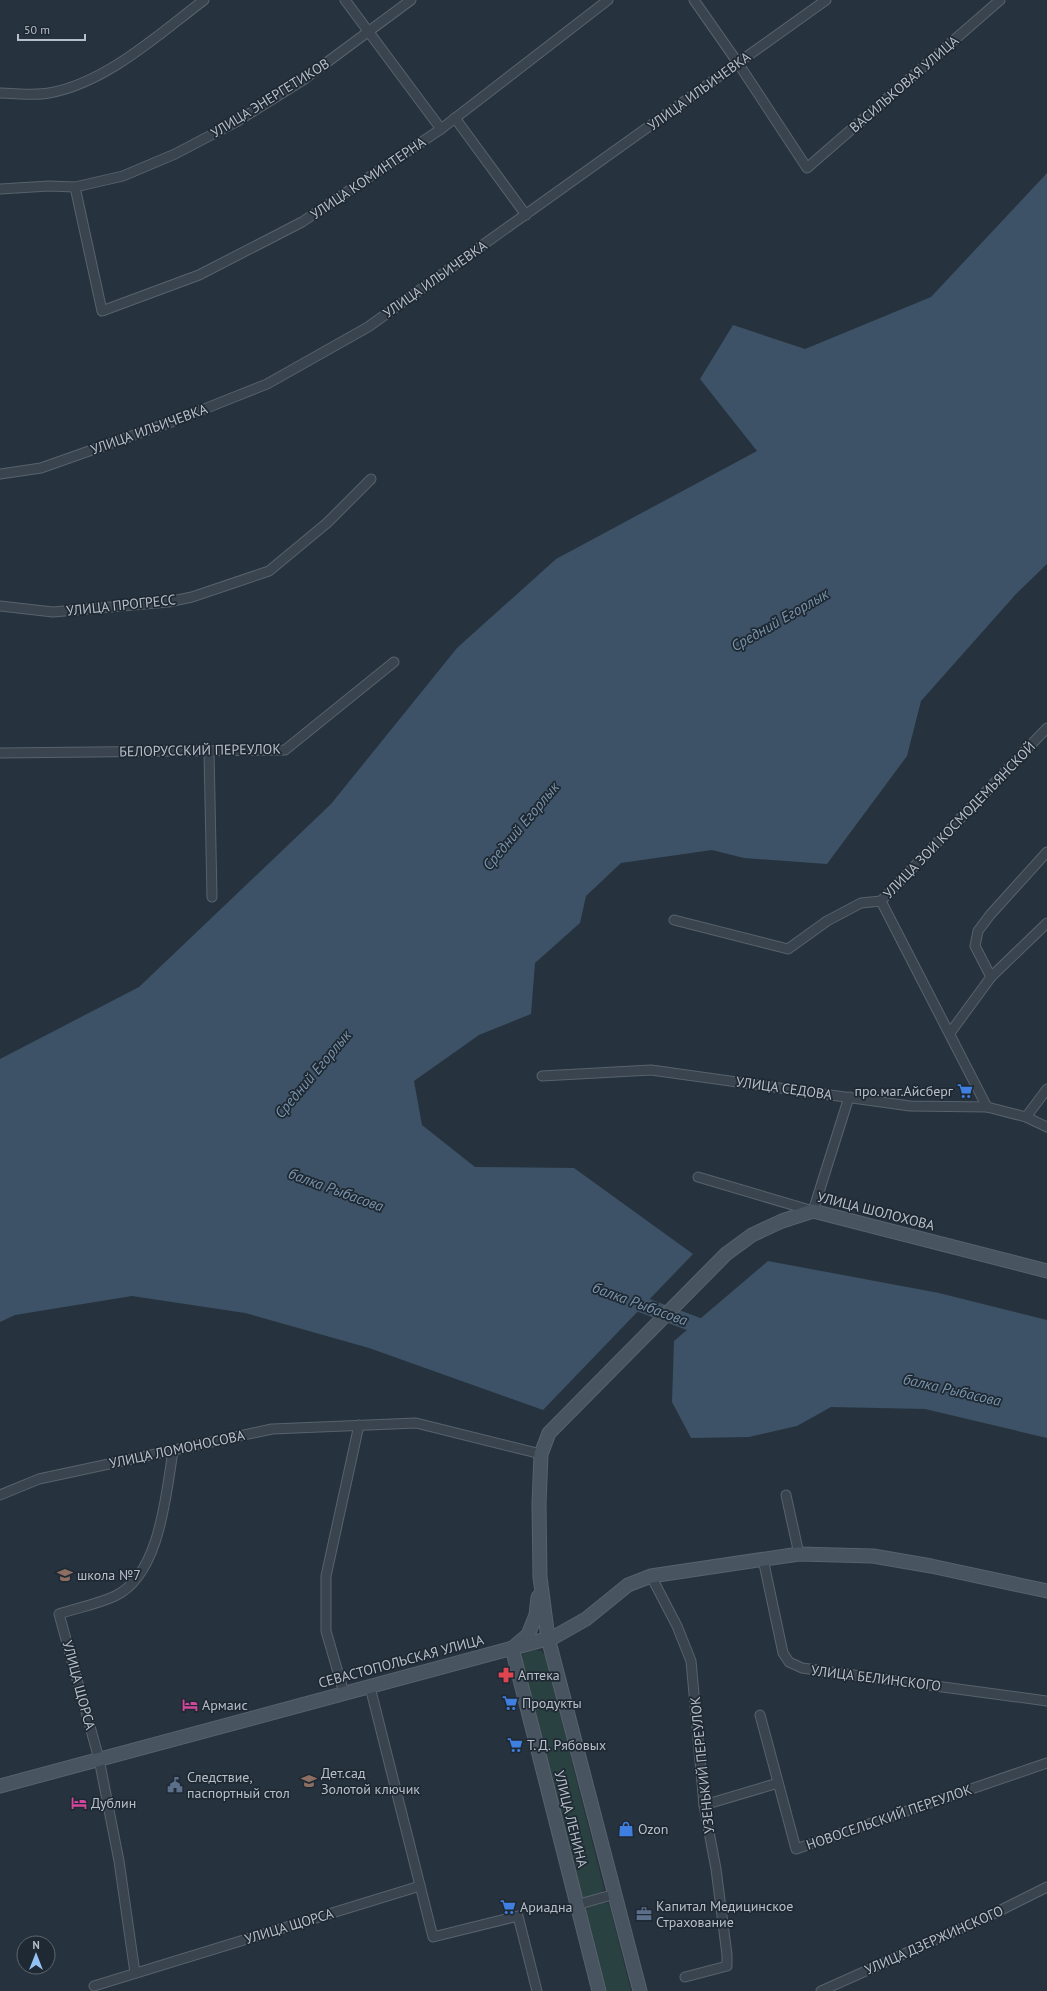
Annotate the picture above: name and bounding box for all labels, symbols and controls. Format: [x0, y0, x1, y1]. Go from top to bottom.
scale bar [18, 16, 85, 42]
text: 50 m [24, 22, 50, 37]
street label: ВАСИЛЬКОВАЯ УЛИЦА [846, 31, 963, 136]
street label: УЛИЦА ИЛЬИЧЕВКА [644, 47, 755, 134]
street label: УЛИЦА ЭНЕРГЕТИКОВ [207, 54, 333, 142]
street label: УЛИЦА КОМИНТЕРНА [307, 132, 430, 223]
street label: УЛИЦА ИЛЬИЧЕВКА [379, 236, 491, 322]
street label: УЛИЦА ИЛЬИЧЕВКА [88, 399, 211, 458]
water label: Средний Егорлык [728, 583, 833, 655]
street label: УЛИЦА ПРОГРЕСС [65, 590, 177, 620]
street label: УЛИЦА ЗОИ КОСМОДЕМЬЯНСКОЙ [879, 738, 1039, 902]
street label: БЕЛОРУССКИЙ ПЕРЕУЛОК [119, 740, 281, 760]
water label: Средний Егорлык [478, 777, 564, 874]
water label: Средний Егорлык [270, 1025, 356, 1122]
street label: УЛИЦА СЕДОВА [735, 1072, 834, 1104]
place label: про.маг.Айсберг [854, 1082, 954, 1100]
supermarket icon: про.маг.Айсберг [956, 1082, 974, 1100]
water label: балка Рыбасова [286, 1164, 387, 1216]
street label: УЛИЦА ШОЛОХОВА [815, 1188, 937, 1234]
water label: балка Рыбасова [590, 1278, 691, 1330]
water label: балка Рыбасова [901, 1369, 1004, 1410]
street label: УЛИЦА ЛОМОНОСОВА [108, 1426, 247, 1472]
school or university icon: школа №7 [56, 1566, 74, 1584]
place label: школа №7 [77, 1566, 141, 1584]
street label: СЕВАСТОПОЛЬСКАЯ УЛИЦА [316, 1630, 486, 1692]
street label: УЛИЦА ЩОРСА [58, 1638, 100, 1733]
street label: УЛИЦА БЕЛИНСКОГО [810, 1661, 942, 1695]
pharmacy icon: Аптека [497, 1666, 515, 1684]
place label: Аптека [518, 1666, 560, 1684]
supermarket icon: Продукты [501, 1694, 519, 1712]
place label: Продукты [522, 1694, 582, 1712]
street label: УЗЕНЬКИЙ ПЕРЕУЛОК [686, 1695, 718, 1834]
hotel icon: Армаис [181, 1696, 199, 1714]
place label: Армаис [202, 1696, 248, 1714]
supermarket icon: Т. Д. Рябовых [506, 1736, 524, 1754]
place label: Т. Д. Рябовых [527, 1736, 606, 1754]
place label: Дет.сад Золотой ключик [321, 1764, 420, 1798]
place label: Следствие, паспортный стол [187, 1768, 290, 1802]
street label: УЛИЦА ЛЕНИНА [550, 1769, 592, 1870]
school or university icon: Дет.сад Золотой ключик [300, 1772, 318, 1790]
public building icon: Следствие, паспортный стол [166, 1776, 184, 1794]
street label: НОВОСЕЛЬСКИЙ ПЕРЕУЛОК [804, 1780, 975, 1854]
hotel icon: Дублин [70, 1794, 88, 1812]
place label: Дублин [91, 1794, 136, 1812]
shop icon: Ozon [617, 1820, 635, 1838]
place label: Ozon [638, 1820, 668, 1838]
place label: Капитал Медицинское Страхование [656, 1897, 793, 1931]
supermarket icon: Ариадна [499, 1898, 517, 1916]
place label: Ариадна [520, 1898, 572, 1916]
street label: УЛИЦА ДЗЕРЖИНСКОГО [862, 1901, 1006, 1979]
street label: УЛИЦА ЩОРСА [242, 1904, 336, 1948]
office icon: Капитал Медицинское Страхование [635, 1905, 653, 1923]
north arrow [16, 1935, 56, 1975]
text: N [32, 1938, 40, 1952]

